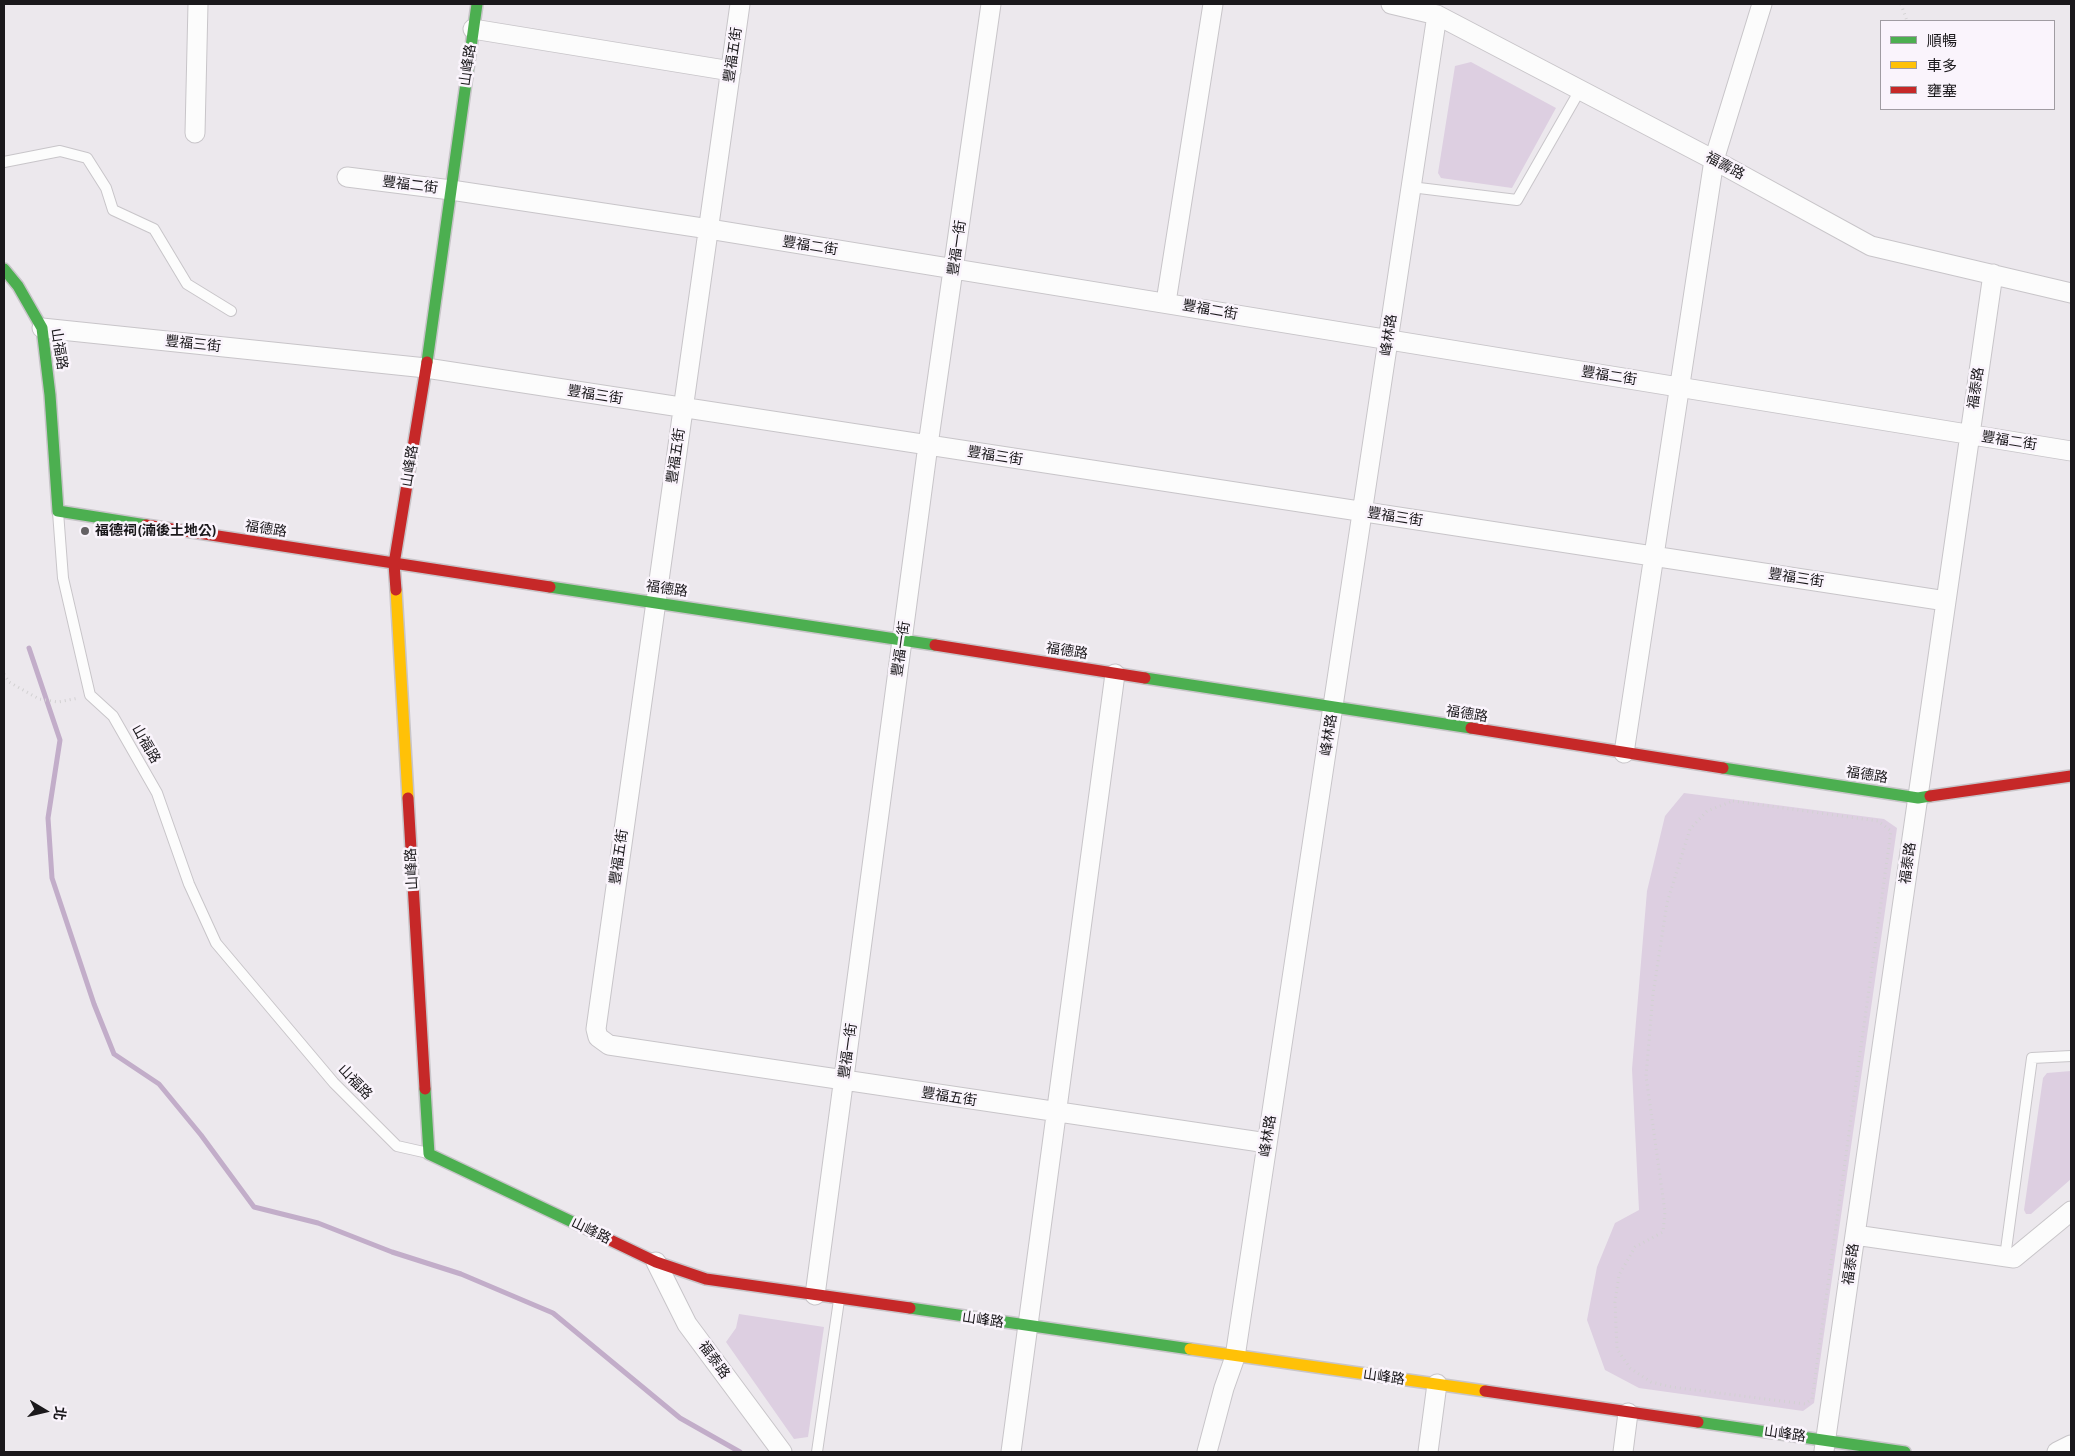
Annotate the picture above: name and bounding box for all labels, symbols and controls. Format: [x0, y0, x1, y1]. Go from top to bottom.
legend [1880, 20, 2055, 110]
street label: 豐福五街 [721, 26, 745, 84]
text: 順暢 [1927, 31, 1957, 50]
street label: 山峰路 [457, 43, 479, 87]
text: 車多 [1927, 56, 1957, 75]
text: 壅塞 [1927, 81, 1957, 100]
street label: 福壽路 [1703, 149, 1747, 183]
street label: 豐福二街 [381, 173, 439, 197]
street label: 豐福一街 [945, 219, 969, 277]
street label: 豐福二街 [781, 233, 839, 259]
street label: 豐福二街 [1181, 297, 1239, 323]
street label: 峰林路 [1378, 313, 1400, 357]
street label: 山福路 [47, 327, 71, 371]
street label: 豐福三街 [164, 333, 222, 355]
street label: 豐福二街 [1580, 363, 1638, 389]
street label: 福泰路 [1965, 366, 1987, 410]
street label: 豐福三街 [566, 382, 624, 408]
street label: 豐福五街 [664, 427, 688, 485]
street label: 豐福二街 [1980, 428, 2038, 454]
street label: 豐福三街 [966, 443, 1024, 469]
street label: 山峰路 [398, 444, 422, 488]
street label: 豐福三街 [1366, 504, 1424, 530]
street label: 福德路 [244, 517, 288, 541]
place label: 福德祠(湳後土地公) [95, 523, 217, 539]
marker: 福德祠(湳後土地公) [79, 525, 91, 537]
street label: 豐福三街 [1767, 565, 1825, 591]
street label: 福德路 [645, 578, 689, 600]
street label: 豐福一街 [889, 620, 913, 678]
street label: 福德路 [1045, 639, 1089, 663]
street label: 福德路 [1445, 702, 1489, 726]
street label: 峰林路 [1317, 713, 1341, 757]
street label: 山福路 [128, 722, 164, 766]
street label: 福德路 [1845, 763, 1889, 787]
street label: 豐福五街 [607, 828, 631, 886]
street label: 福泰路 [1897, 841, 1919, 885]
street label: 山峰路 [403, 848, 421, 890]
street label: 豐福一街 [836, 1022, 860, 1080]
street label: 山福路 [334, 1061, 376, 1103]
street label: 豐福五街 [920, 1084, 978, 1110]
street label: 峰林路 [1256, 1114, 1280, 1158]
street label: 山峰路 [568, 1214, 614, 1248]
street label: 福泰路 [1840, 1242, 1862, 1286]
street label: 山峰路 [961, 1309, 1005, 1331]
street label: 福泰路 [695, 1338, 733, 1382]
street label: 山峰路 [1362, 1366, 1406, 1388]
north arrow [20, 1386, 70, 1436]
text: 北 [50, 1405, 70, 1422]
street label: 山峰路 [1763, 1423, 1807, 1445]

